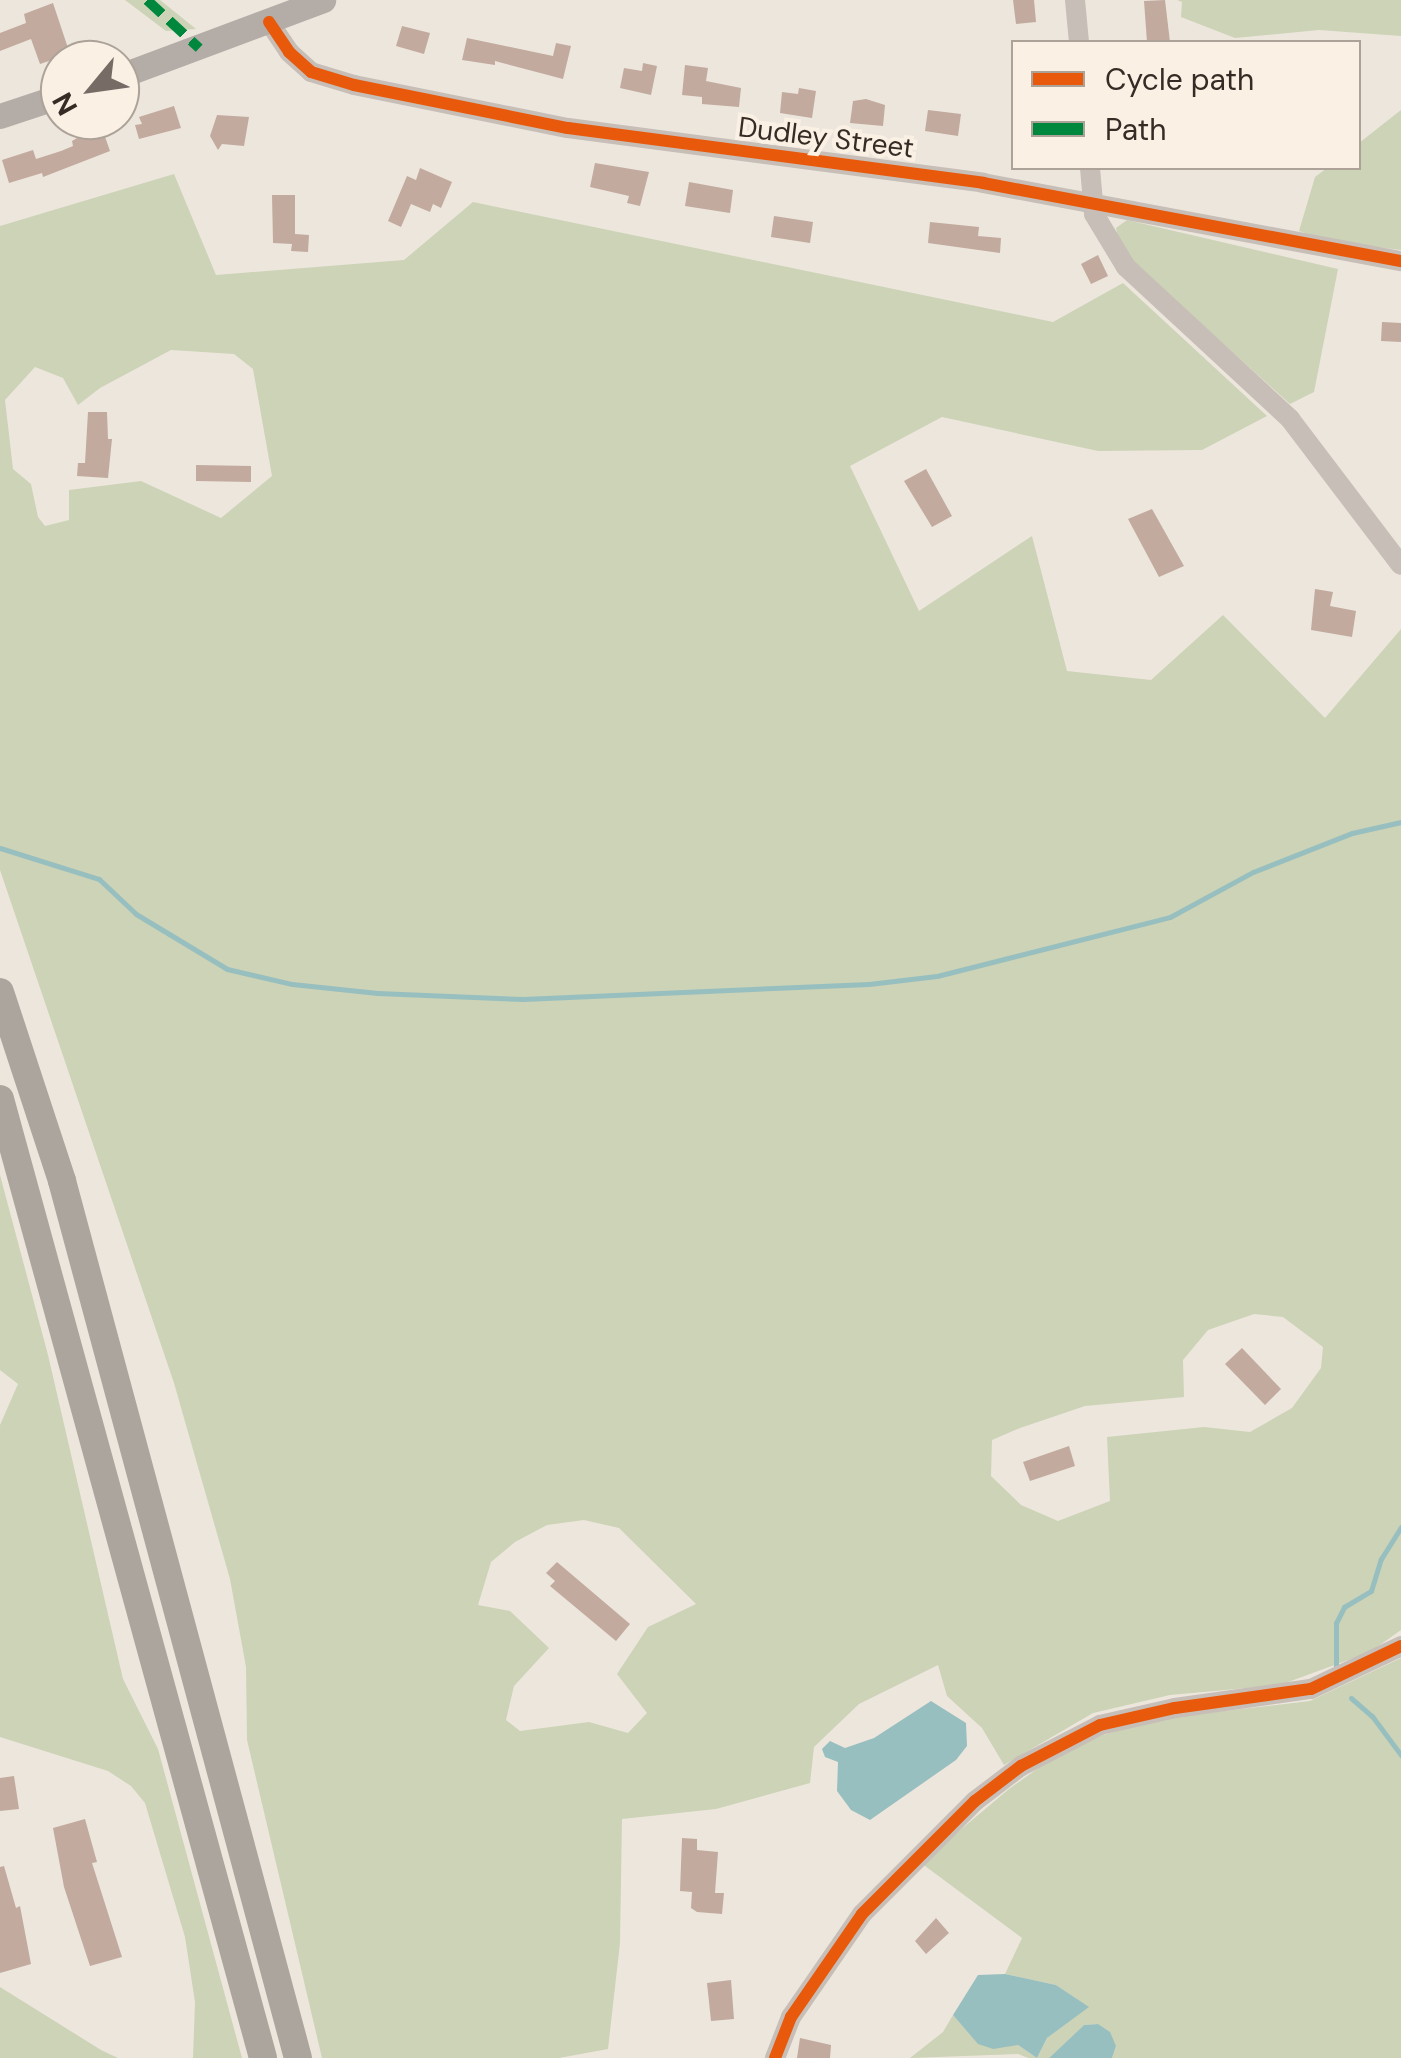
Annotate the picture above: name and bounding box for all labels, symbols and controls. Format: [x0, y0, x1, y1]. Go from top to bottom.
north arrow [40, 40, 140, 140]
legend [1011, 40, 1361, 170]
text: Cycle path [1105, 60, 1254, 99]
text: N [44, 86, 86, 122]
text: Path [1105, 110, 1167, 149]
street label: Dudley Street [736, 111, 916, 165]

